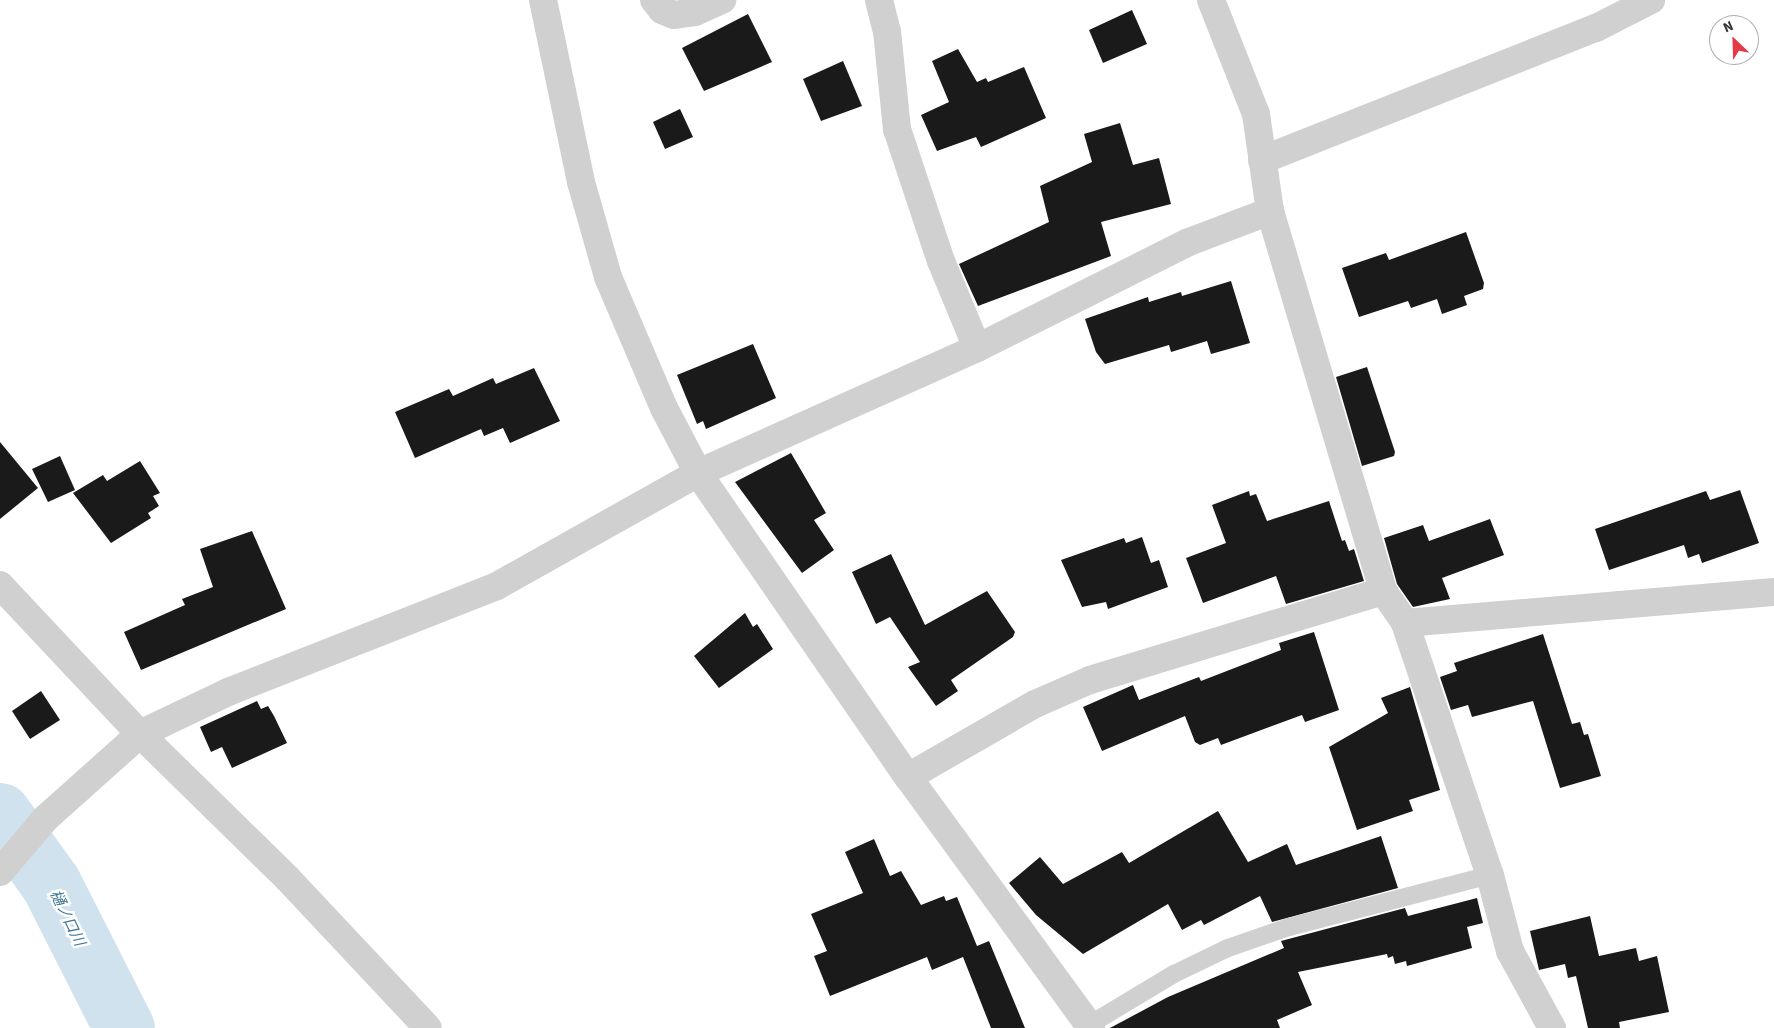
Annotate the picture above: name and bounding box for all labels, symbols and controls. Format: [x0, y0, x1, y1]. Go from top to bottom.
north arrow [1709, 15, 1759, 65]
text: N [1720, 16, 1737, 38]
water label: 樋ノ口川 [46, 887, 88, 949]

